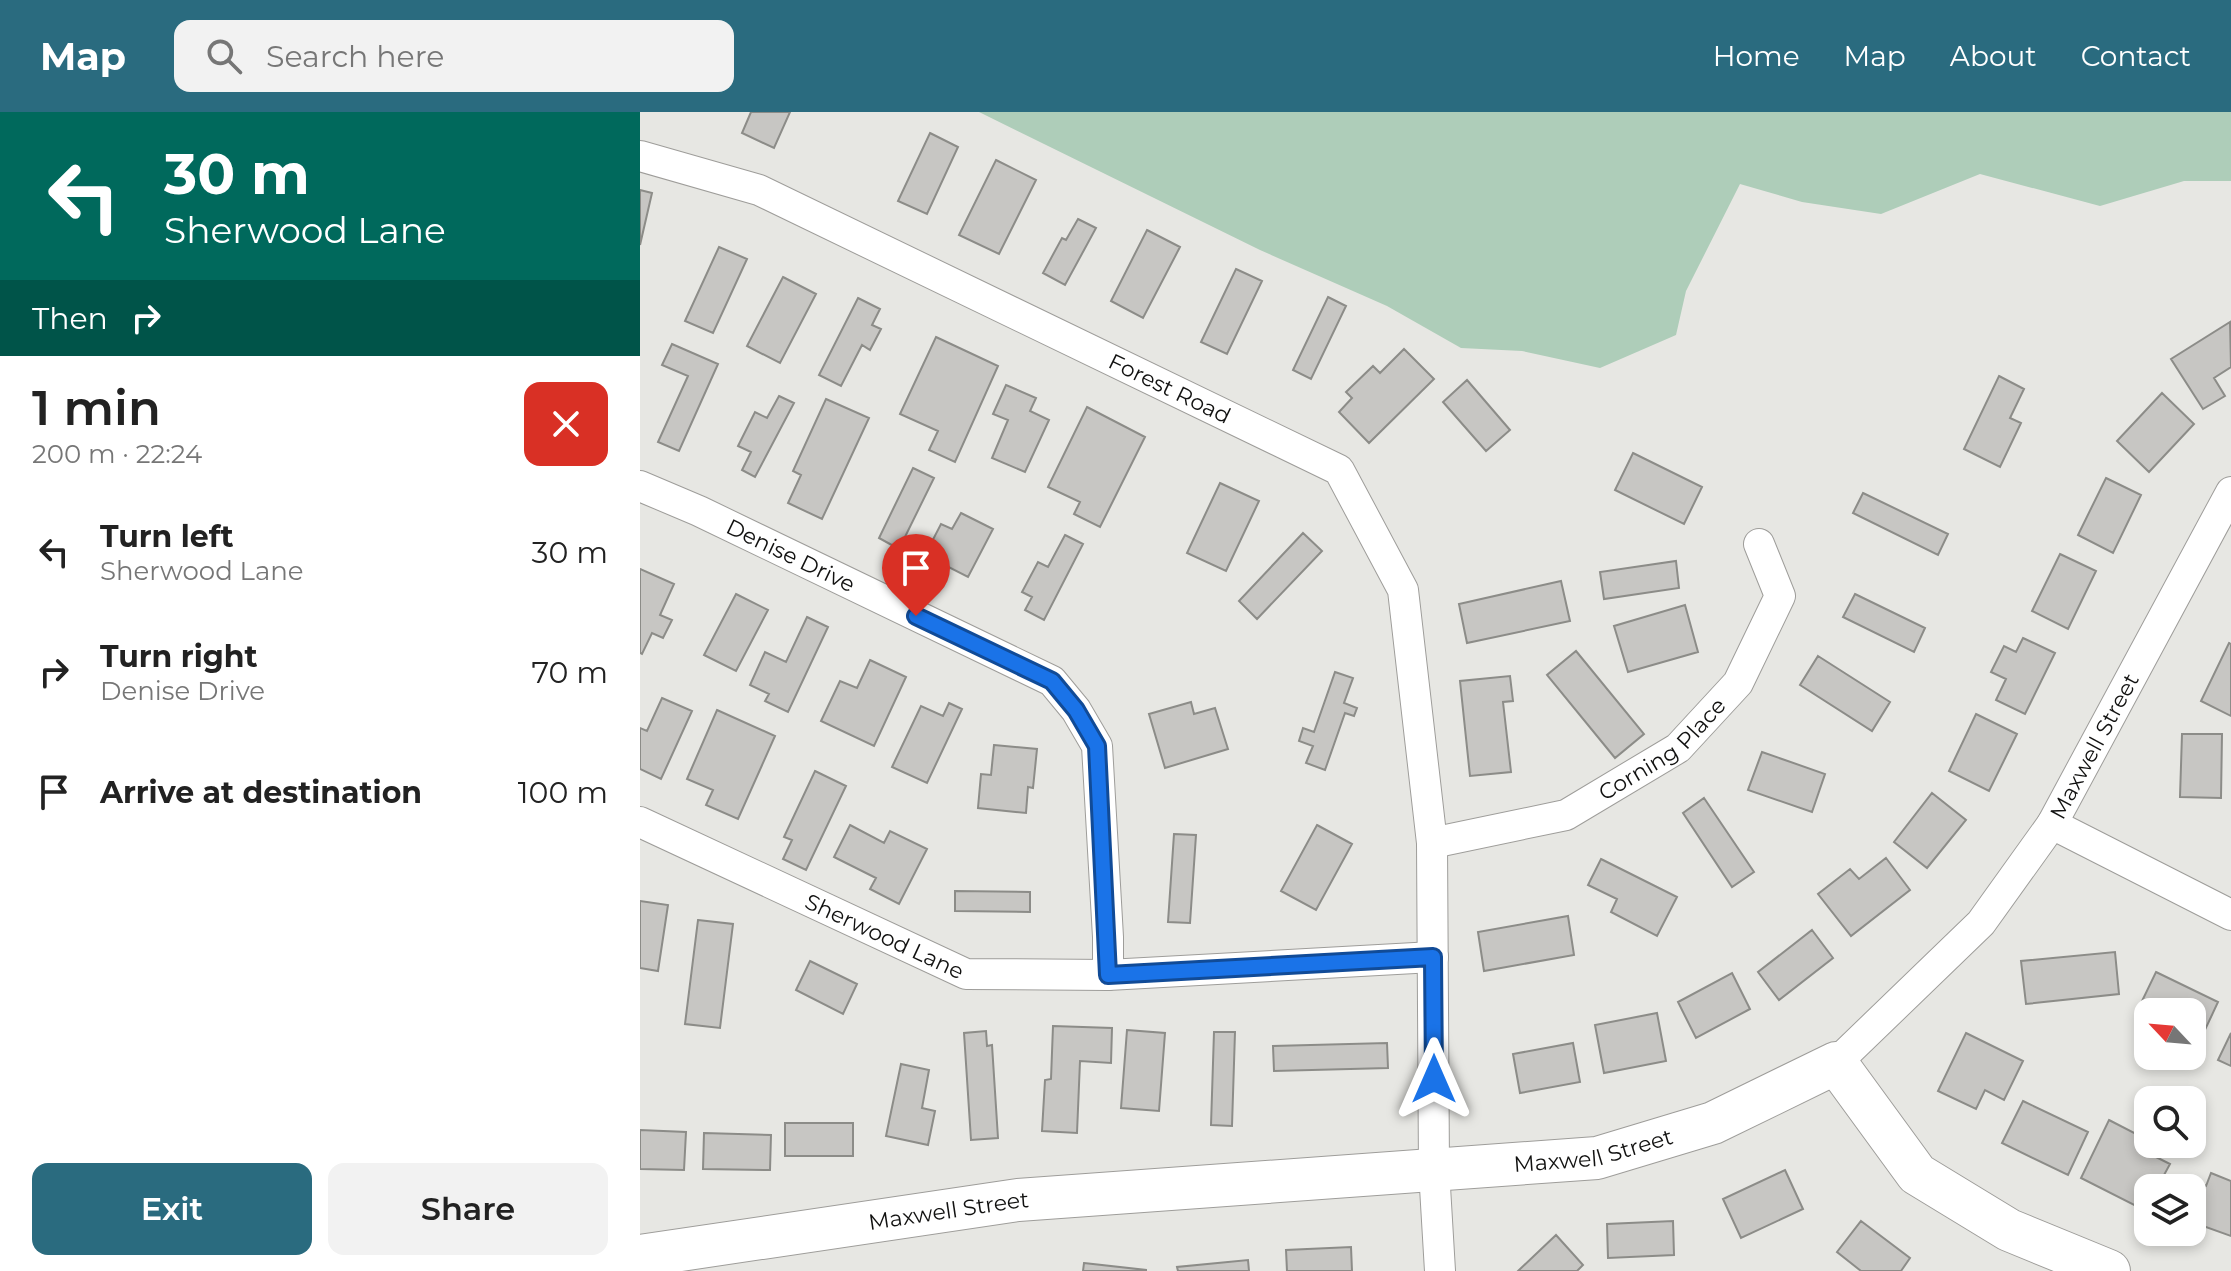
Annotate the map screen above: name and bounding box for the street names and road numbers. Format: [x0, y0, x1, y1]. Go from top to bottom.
street label: Forest Road [1104, 348, 1235, 430]
street label: Denise Drive [722, 513, 859, 598]
street label: Maxwell Street [2044, 669, 2145, 824]
street label: Corning Place [1594, 692, 1732, 806]
street label: Sherwood Lane [801, 888, 968, 985]
street label: Maxwell Street [1513, 1123, 1676, 1178]
street label: Maxwell Street [867, 1186, 1030, 1236]

